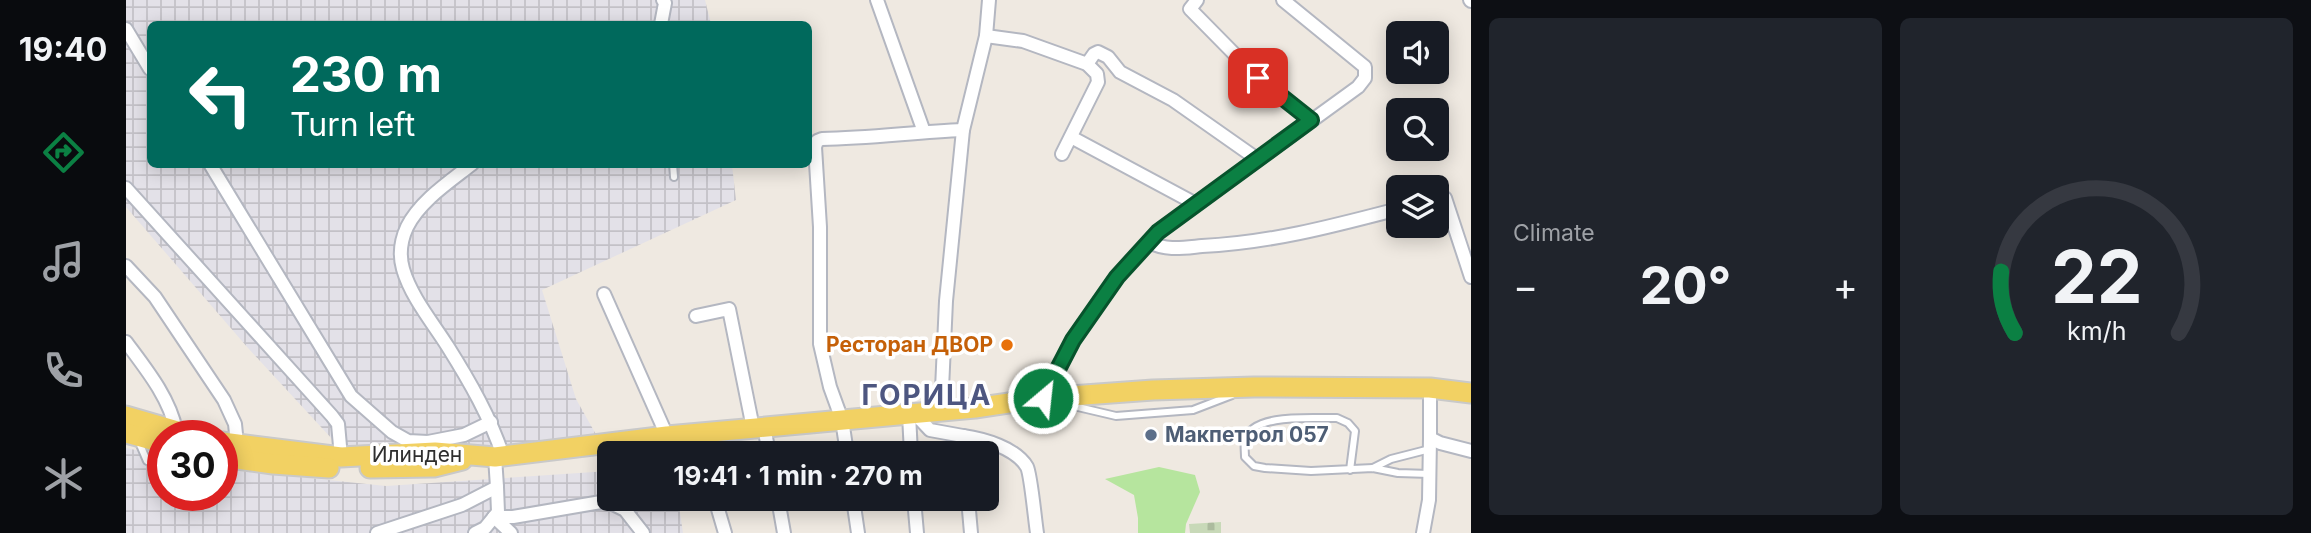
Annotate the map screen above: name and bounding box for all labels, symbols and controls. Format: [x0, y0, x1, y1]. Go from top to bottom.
map controls [1386, 21, 1449, 238]
button: sound [1386, 21, 1449, 84]
text: 19:40 [19, 30, 107, 69]
text: 230 m [290, 45, 442, 104]
pin [1228, 48, 1288, 108]
icon: left [175, 49, 266, 140]
icon: arrive [1239, 59, 1277, 97]
button: search [1386, 98, 1449, 161]
text: Turn left [290, 105, 415, 144]
icon: directions [39, 128, 88, 177]
button: layers [1386, 175, 1449, 238]
text: Climate [1513, 219, 1595, 247]
text: 22 [2051, 232, 2142, 321]
icon: music [39, 237, 88, 286]
text: 20° [1640, 254, 1731, 317]
text: − [1513, 263, 1538, 309]
text: + [1833, 263, 1858, 309]
text: km/h [2067, 315, 2126, 345]
place label: Ресторан ДВОР [826, 332, 993, 357]
marker: Ресторан ДВОР [999, 337, 1015, 353]
icon: phone [39, 346, 88, 395]
position arrow [1006, 361, 1080, 435]
district label: ГОРИЦА [862, 378, 992, 412]
speed limit sign: 30 [147, 420, 238, 511]
place label: Макпетрол 057 [1165, 422, 1329, 447]
marker: Макпетрол 057 [1143, 427, 1159, 443]
street label: Илинден [372, 442, 462, 467]
icon: climate [39, 454, 88, 503]
text: 19:41 · 1 min · 270 m [673, 460, 923, 491]

